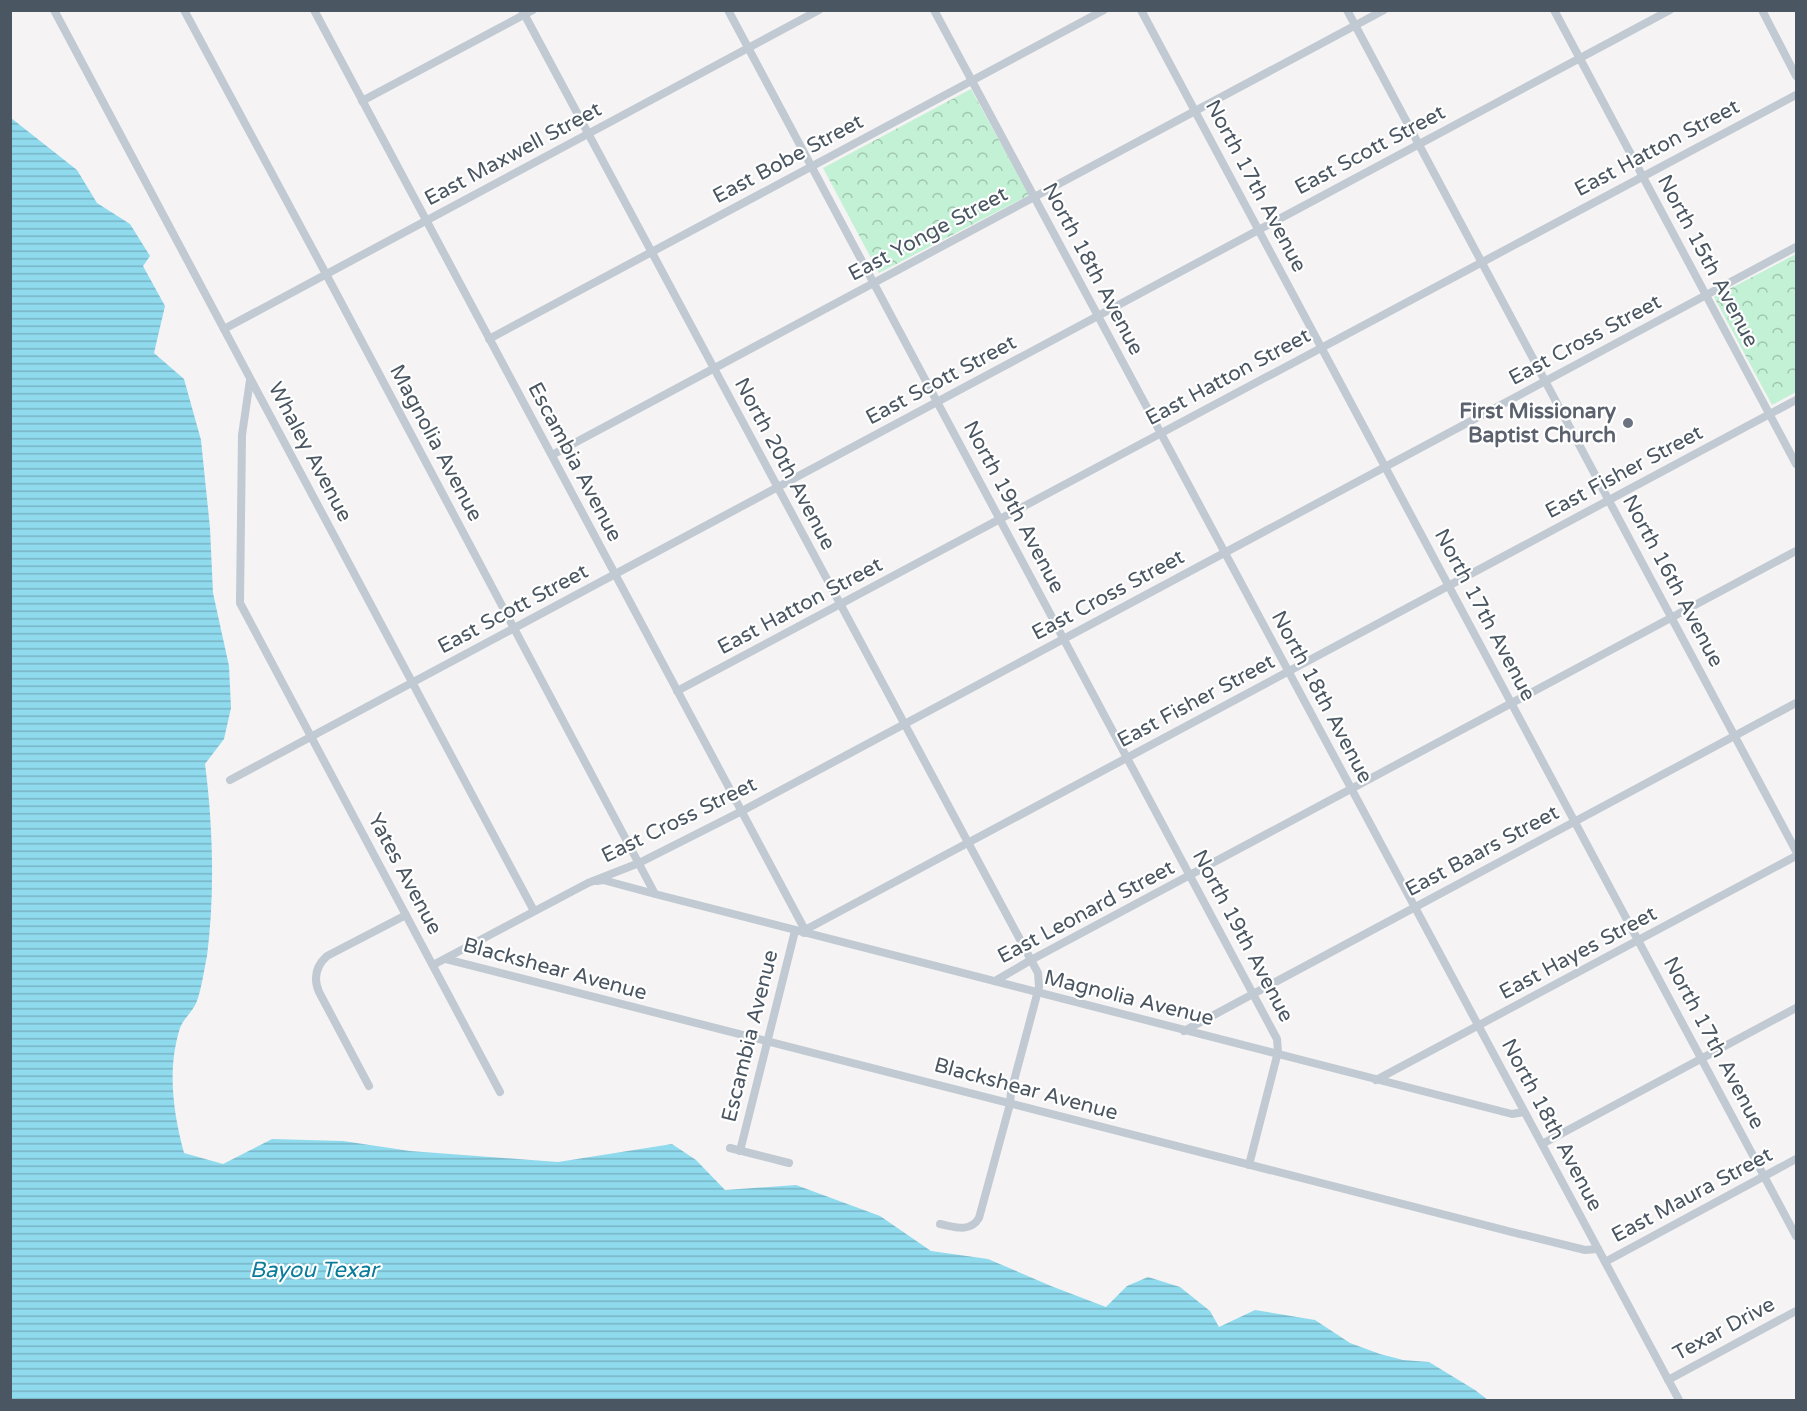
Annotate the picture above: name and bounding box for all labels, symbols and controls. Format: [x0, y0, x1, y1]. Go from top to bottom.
street label: East Hatton Street [1570, 94, 1744, 202]
street label: North 17th Avenue [1200, 96, 1312, 276]
street label: East Maxwell Street [420, 97, 606, 211]
street label: East Scott Street [1290, 100, 1450, 200]
street label: East Bobe Street [709, 109, 867, 209]
street label: North 15th Avenue [1652, 171, 1764, 351]
street label: North 18th Avenue [1037, 179, 1149, 359]
street label: East Yonge Street [844, 182, 1012, 286]
street label: East Cross Street [1504, 289, 1666, 391]
street label: East Hatton Street [1141, 323, 1315, 431]
street label: East Scott Street [861, 330, 1021, 430]
street label: Magnolia Avenue [384, 360, 488, 526]
street label: North 20th Avenue [729, 374, 841, 554]
street label: Whaley Avenue [263, 378, 357, 526]
street label: Escambia Avenue [523, 378, 628, 546]
place label: First Missionary Baptist Church [1459, 399, 1617, 448]
marker: First Missionary Baptist Church [1621, 416, 1635, 430]
street label: North 19th Avenue [958, 417, 1070, 597]
street label: East Fisher Street [1541, 420, 1707, 524]
street label: North 16th Avenue [1617, 491, 1729, 671]
street label: North 17th Avenue [1429, 525, 1541, 705]
street label: East Cross Street [1027, 544, 1189, 646]
street label: East Hatton Street [713, 552, 887, 660]
street label: East Scott Street [433, 559, 593, 659]
street label: North 18th Avenue [1266, 607, 1378, 787]
street label: East Fisher Street [1113, 649, 1279, 753]
street label: East Cross Street [598, 772, 760, 868]
street label: East Baars Street [1401, 800, 1563, 902]
street label: Yates Avenue [363, 809, 447, 939]
street label: North 19th Avenue [1187, 846, 1299, 1026]
street label: East Leonard Street [993, 855, 1179, 969]
street label: East Hayes Street [1495, 901, 1661, 1005]
street label: Blackshear Avenue [460, 932, 650, 1006]
street label: Escambia Avenue [717, 947, 784, 1125]
street label: North 17th Avenue [1658, 953, 1770, 1133]
street label: Magnolia Avenue [1042, 965, 1216, 1031]
street label: North 18th Avenue [1496, 1035, 1608, 1215]
street label: Blackshear Avenue [931, 1052, 1121, 1126]
street label: East Maura Street [1607, 1142, 1777, 1248]
water label: Bayou Texar [250, 1257, 381, 1283]
street label: Texar Drive [1669, 1292, 1779, 1366]

